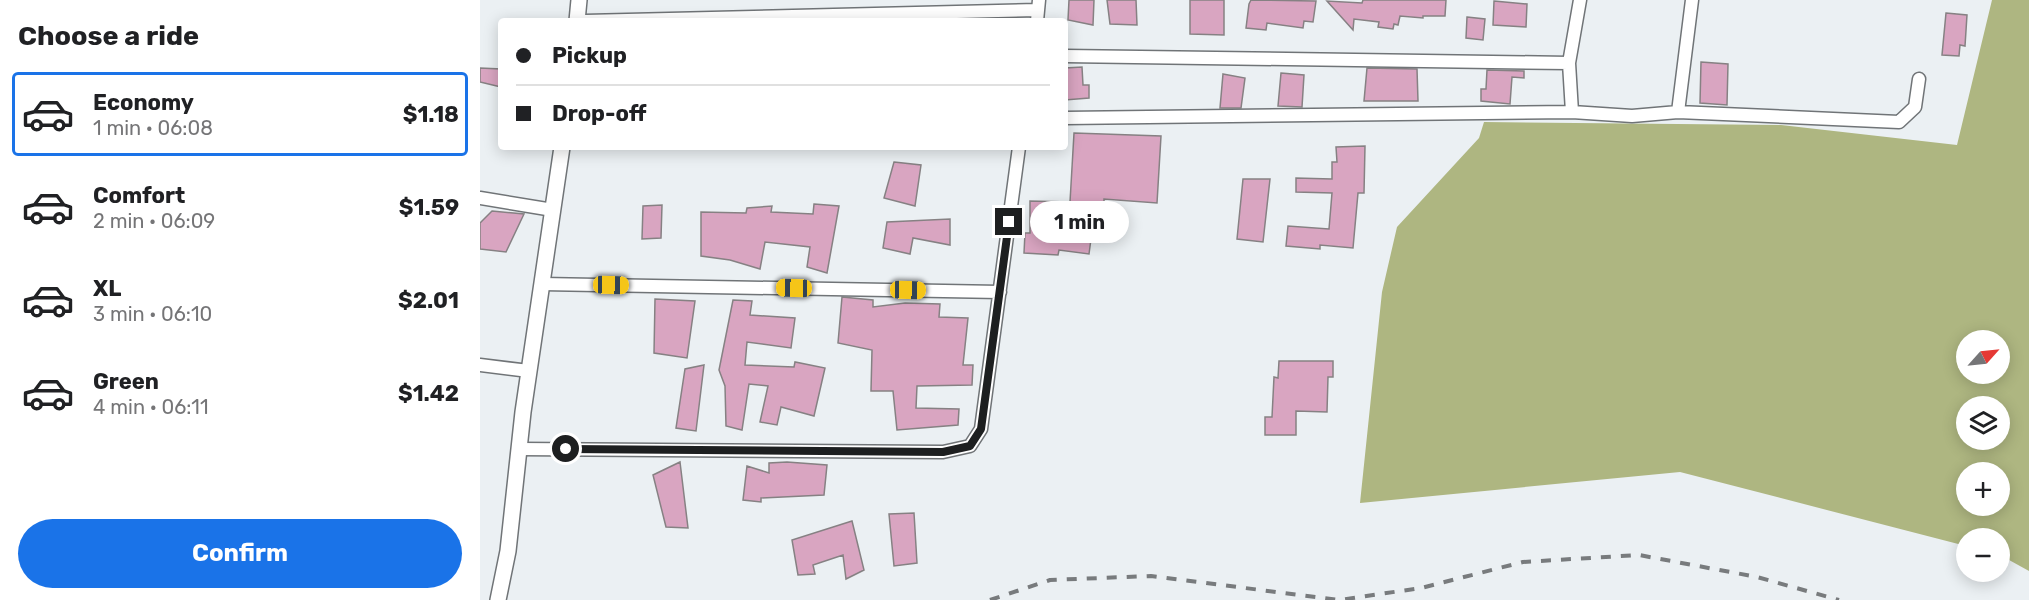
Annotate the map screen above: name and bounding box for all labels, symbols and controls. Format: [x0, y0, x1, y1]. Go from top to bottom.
text: Choose a ride [18, 20, 199, 52]
text: Pickup [552, 42, 627, 69]
icon: car [21, 87, 75, 141]
text: Economy [93, 89, 194, 116]
text: Drop-off [552, 100, 647, 127]
text: $1.18 [403, 101, 459, 128]
text: 1 min · 06:08 [93, 116, 213, 140]
icon: car [21, 180, 75, 234]
text: Comfort [93, 182, 185, 209]
text: $1.59 [399, 194, 459, 221]
callout: 1 min [1030, 201, 1129, 243]
route end [995, 208, 1022, 235]
text: 2 min · 06:09 [93, 209, 215, 233]
text: 1 min [1054, 210, 1105, 234]
icon: car [21, 273, 75, 327]
text: XL [93, 275, 121, 302]
car [593, 276, 629, 294]
car [776, 279, 812, 297]
car [890, 281, 926, 299]
text: $2.01 [398, 287, 459, 314]
text: 3 min · 06:10 [93, 302, 212, 326]
north arrow [1956, 330, 2010, 384]
map controls [1956, 330, 2010, 582]
icon: car [21, 366, 75, 420]
text: Green [93, 368, 159, 395]
text: $1.42 [398, 380, 459, 407]
text: 4 min · 06:11 [93, 395, 208, 419]
button: layers [1956, 396, 2010, 450]
route start [552, 435, 579, 462]
button: + [1956, 462, 2010, 516]
button: Confirm [18, 519, 462, 588]
button: − [1956, 528, 2010, 582]

